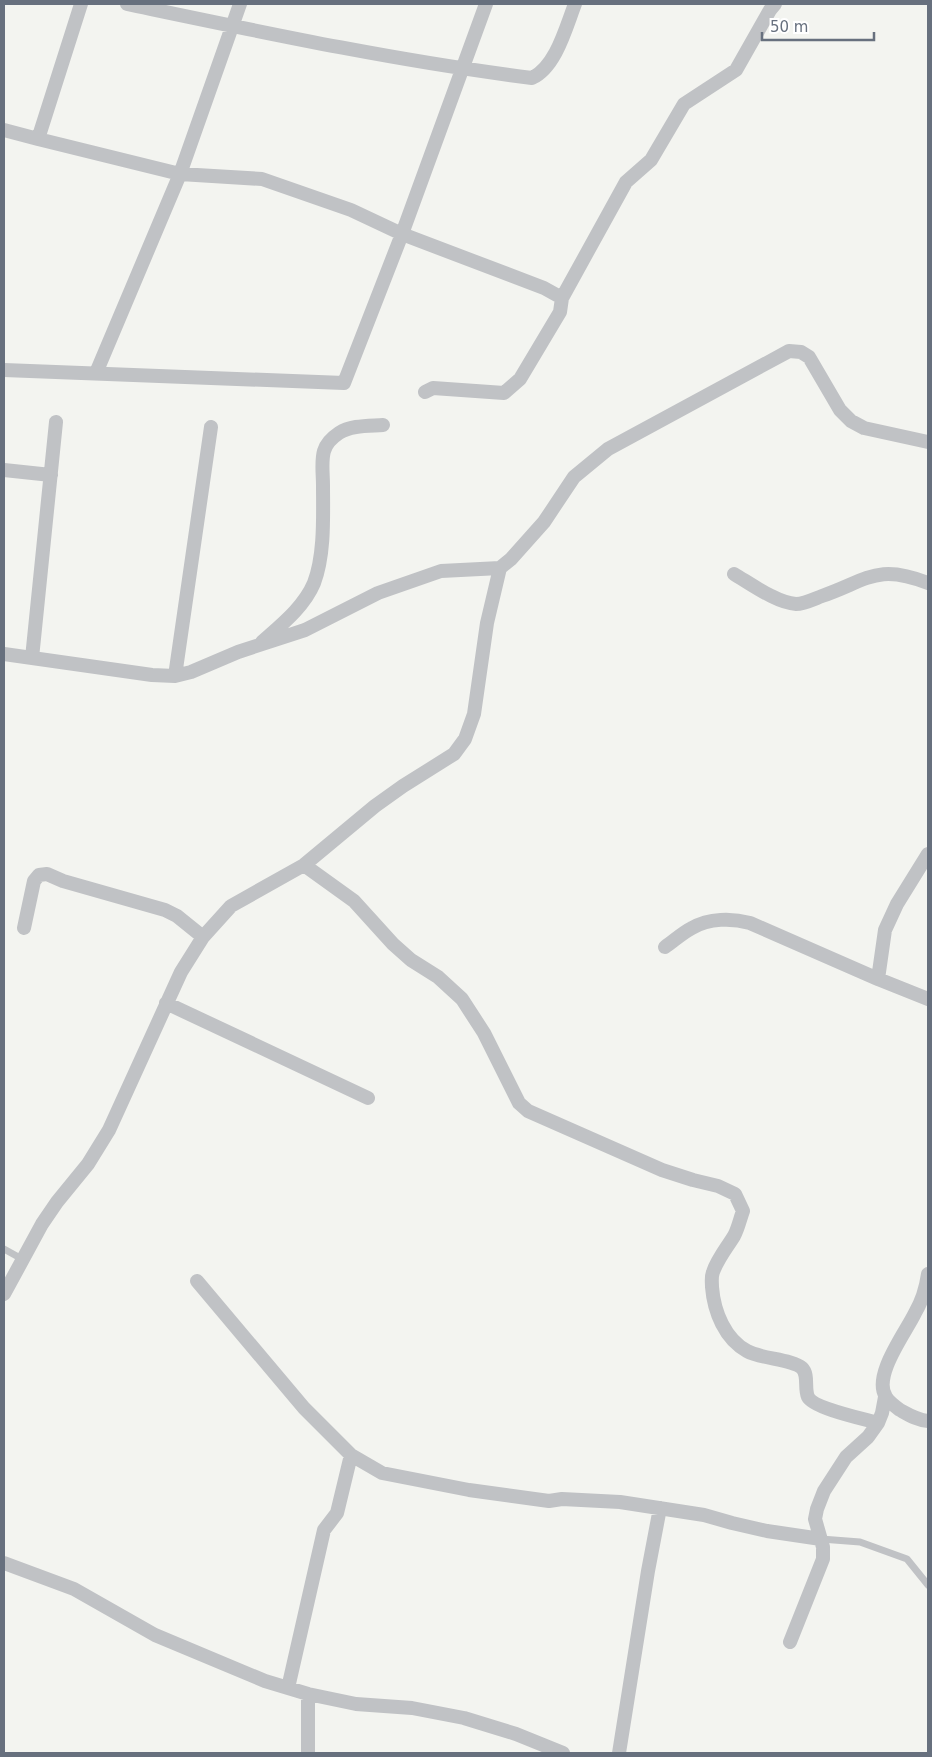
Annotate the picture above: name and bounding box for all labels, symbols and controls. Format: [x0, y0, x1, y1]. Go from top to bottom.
scale bar [762, 10, 874, 42]
text: 50 m [770, 18, 808, 36]

